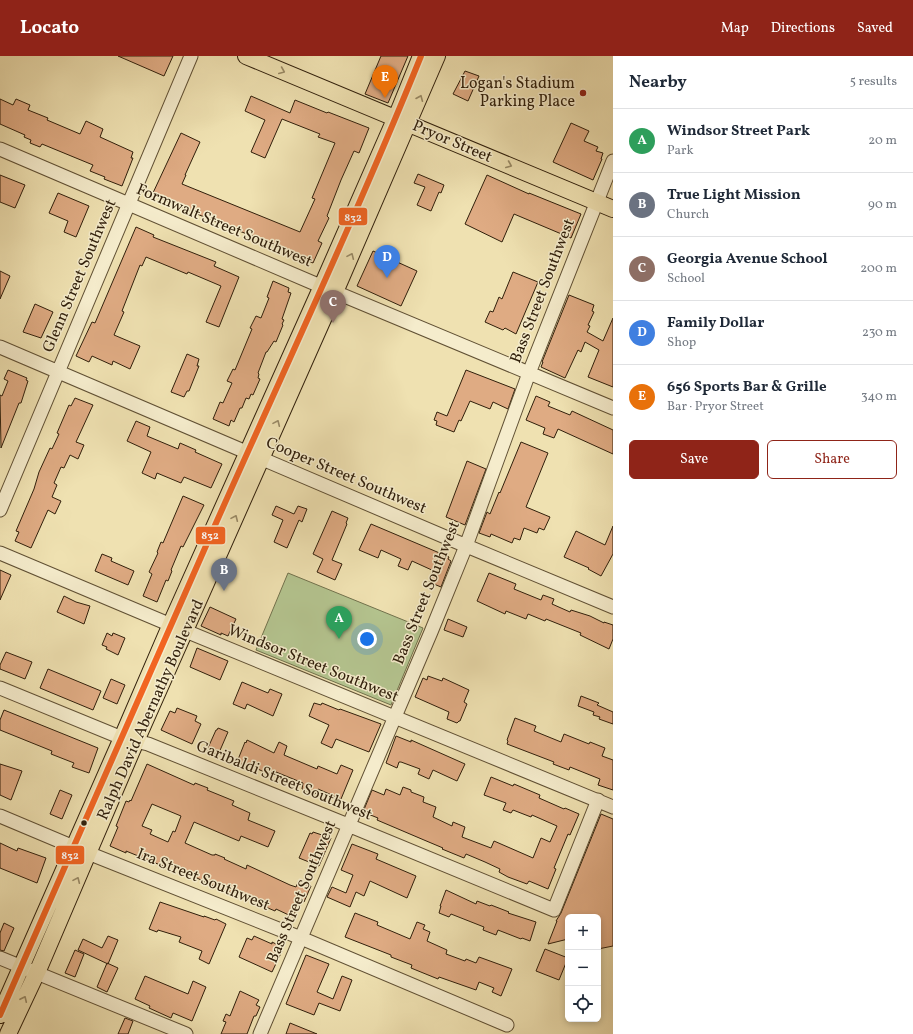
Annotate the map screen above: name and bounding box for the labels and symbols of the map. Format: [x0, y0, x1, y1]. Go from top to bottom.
pin: E [372, 65, 398, 98]
one-way arrow [278, 66, 286, 74]
place label: Logan's Stadium Parking Place [460, 73, 575, 113]
marker: Logan's Stadium Parking Place [578, 88, 588, 98]
one-way arrow [415, 95, 423, 102]
street label: Pryor Street [409, 115, 496, 169]
one-way arrow [505, 161, 512, 169]
street label: Formwalt Street Southwest [133, 179, 316, 273]
street label: Glenn Street Southwest [38, 196, 122, 356]
line badge: 832 [338, 207, 368, 226]
text: 832 [344, 211, 362, 226]
street label: Bass Street Southwest [505, 215, 581, 366]
pin: D [374, 245, 400, 278]
one-way arrow [346, 253, 354, 261]
pin: C [320, 290, 346, 323]
one-way arrow [272, 419, 280, 427]
street label: Cooper Street Southwest [262, 432, 430, 520]
one-way arrow [230, 515, 238, 523]
street label: Bass Street Southwest [388, 518, 466, 668]
line badge: 832 [195, 526, 226, 545]
text: 832 [201, 529, 219, 544]
pin: B [211, 558, 237, 591]
street label: Ralph David Abernathy Boulevard [92, 596, 210, 824]
pin: A [326, 606, 352, 639]
street label: Windsor Street Southwest [224, 620, 402, 709]
your location [357, 629, 377, 649]
street label: Garibaldi Street Southwest [193, 736, 376, 827]
street label: Bass Street Southwest [262, 817, 342, 967]
unlabelled marker [79, 818, 89, 828]
street label: Ira Street Southwest [133, 843, 273, 917]
line badge: 832 [55, 845, 85, 865]
text: 832 [61, 849, 79, 864]
one-way arrow [72, 876, 80, 884]
one-way arrow [19, 995, 27, 1003]

